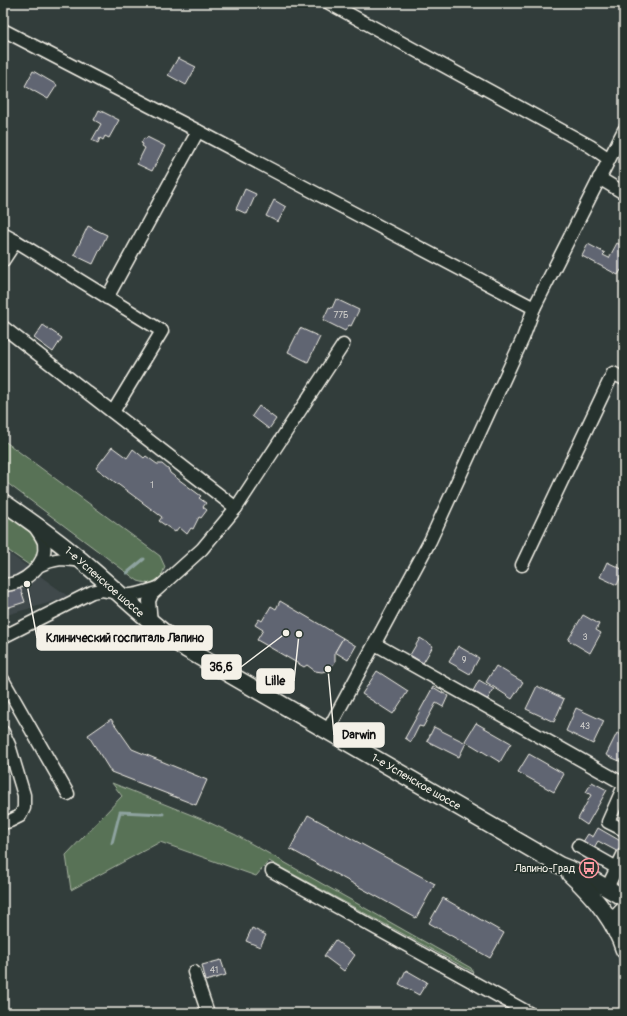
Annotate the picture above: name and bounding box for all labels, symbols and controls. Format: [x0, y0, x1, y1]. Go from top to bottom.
house number: 77Б [334, 310, 348, 321]
house number: 1 [150, 480, 154, 491]
street label: 1-е Успенское шоссе [62, 544, 147, 620]
callout: Клинический госпиталь Лапино [37, 626, 212, 650]
text: Клинический госпиталь Лапино [46, 631, 205, 646]
house number: 3 [582, 632, 588, 643]
callout: 36,6 [202, 655, 241, 679]
house number: 9 [462, 655, 467, 666]
text: 36,6 [209, 660, 233, 675]
callout: Lille [257, 669, 294, 693]
text: Lille [265, 674, 286, 689]
house number: 43 [580, 721, 590, 732]
callout: Darwin [334, 723, 384, 747]
text: Darwin [342, 728, 376, 743]
street label: 1-е Успенское шоссе [369, 751, 463, 813]
bus stop icon: Лапино-Град [578, 857, 600, 879]
place label: Лапино-Град [514, 862, 575, 875]
house number: 41 [210, 965, 218, 976]

